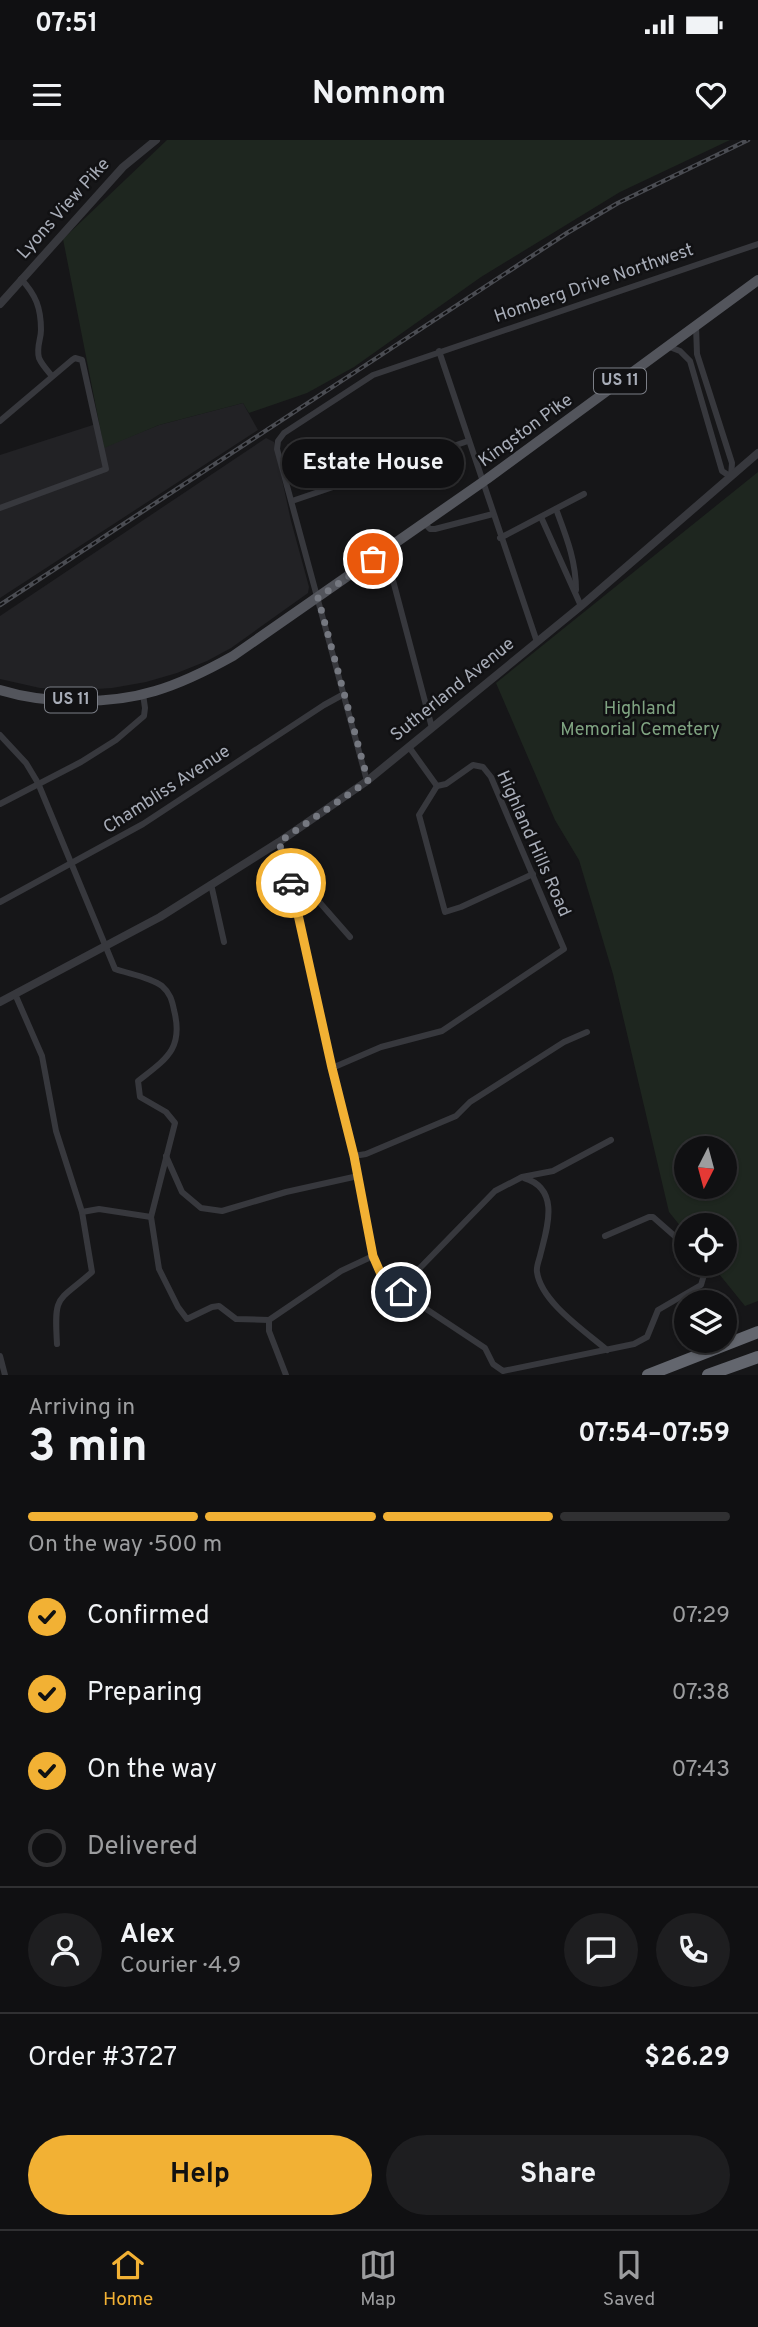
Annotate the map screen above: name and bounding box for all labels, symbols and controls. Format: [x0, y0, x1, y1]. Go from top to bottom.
text: 07:51 [35, 8, 98, 41]
text: Nomnom [312, 75, 446, 115]
icon: menu [28, 76, 66, 114]
icon: heart [692, 76, 730, 114]
street label: Lyons View Pike [13, 154, 115, 264]
street label: Homberg Drive Northwest [491, 239, 697, 329]
road number: US 11 [594, 369, 646, 394]
street label: Kingston Pike [474, 389, 578, 473]
callout: Estate House [282, 440, 464, 489]
text: Estate House [303, 449, 443, 478]
pin [343, 529, 403, 589]
icon: bag [354, 540, 392, 578]
street label: Sutherland Avenue [386, 633, 520, 747]
road number: US 11 [45, 688, 97, 712]
park label: Highland Memorial Cemetery [560, 698, 720, 742]
street label: Chambliss Avenue [99, 740, 235, 840]
street label: Highland Hills Road [490, 767, 576, 921]
courier [256, 848, 326, 918]
icon: car [272, 864, 310, 902]
north arrow [674, 1136, 737, 1199]
map controls [674, 1136, 737, 1353]
button: locate [674, 1213, 737, 1276]
pin [371, 1262, 431, 1322]
icon: home [382, 1273, 420, 1311]
button: layers [674, 1290, 737, 1353]
text: Arriving in [28, 1394, 135, 1423]
text: 07:54–07:59 [578, 1418, 730, 1451]
text: 3 min [28, 1419, 148, 1478]
text: On the way · 500 m [28, 1531, 222, 1560]
icon: check [28, 1598, 66, 1636]
text: Confirmed [87, 1600, 210, 1633]
text: 07:29 [672, 1602, 730, 1631]
icon: check [28, 1675, 66, 1713]
text: Preparing [87, 1677, 202, 1710]
text: 07:38 [672, 1679, 730, 1708]
icon: check [28, 1752, 66, 1790]
text: On the way [87, 1754, 217, 1787]
text: 07:43 [672, 1756, 730, 1785]
text: Delivered [87, 1831, 198, 1864]
button: person [28, 1913, 102, 1987]
button: chat [564, 1913, 638, 1987]
button: phone [656, 1913, 730, 1987]
text: Alex [120, 1919, 175, 1952]
text: Courier · 4.9 [120, 1952, 241, 1981]
text: Order #3727 [28, 2042, 177, 2075]
text: $26.29 [644, 2042, 730, 2075]
button: Help [28, 2135, 372, 2215]
button: Share [386, 2135, 730, 2215]
tab: Home [103, 2246, 153, 2312]
tab: Map [359, 2246, 397, 2312]
tab: Saved [603, 2246, 655, 2312]

